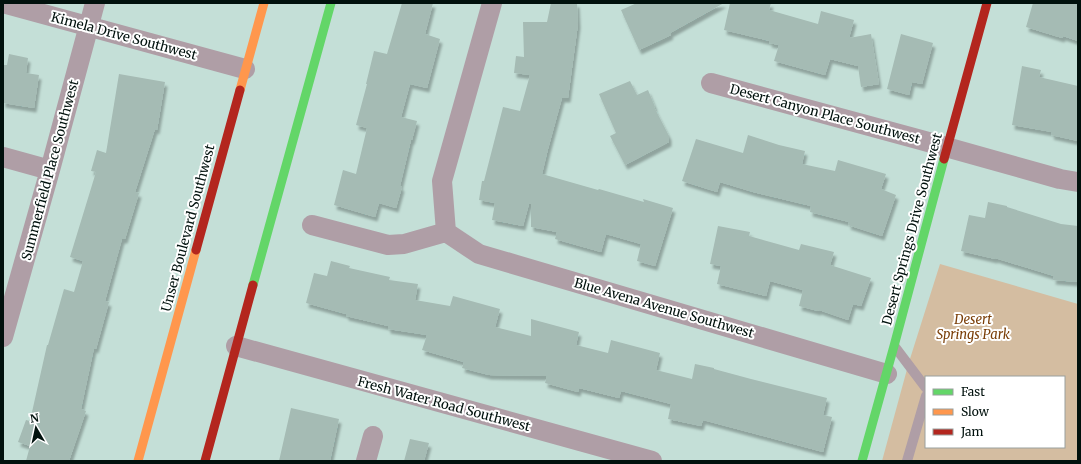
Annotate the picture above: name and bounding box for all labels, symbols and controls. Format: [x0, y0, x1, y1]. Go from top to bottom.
street label: Kimela Drive Southwest [49, 8, 199, 64]
street label: Summerfield Place Southwest [18, 78, 82, 262]
street label: Desert Canyon Place Southwest [728, 80, 922, 148]
street label: Desert Springs Drive Southwest [878, 131, 946, 327]
street label: Unser Boulevard Southwest [157, 143, 219, 313]
street label: Blue Avena Avenue Southwest [572, 274, 756, 342]
park label: Desert Springs Park [936, 311, 1010, 343]
street label: Fresh Water Road Southwest [356, 373, 532, 435]
legend [925, 376, 1065, 448]
text: Fast [961, 384, 985, 399]
text: Slow [961, 404, 990, 419]
north arrow [16, 408, 56, 448]
text: N [29, 410, 40, 426]
text: Jam [960, 424, 984, 439]

